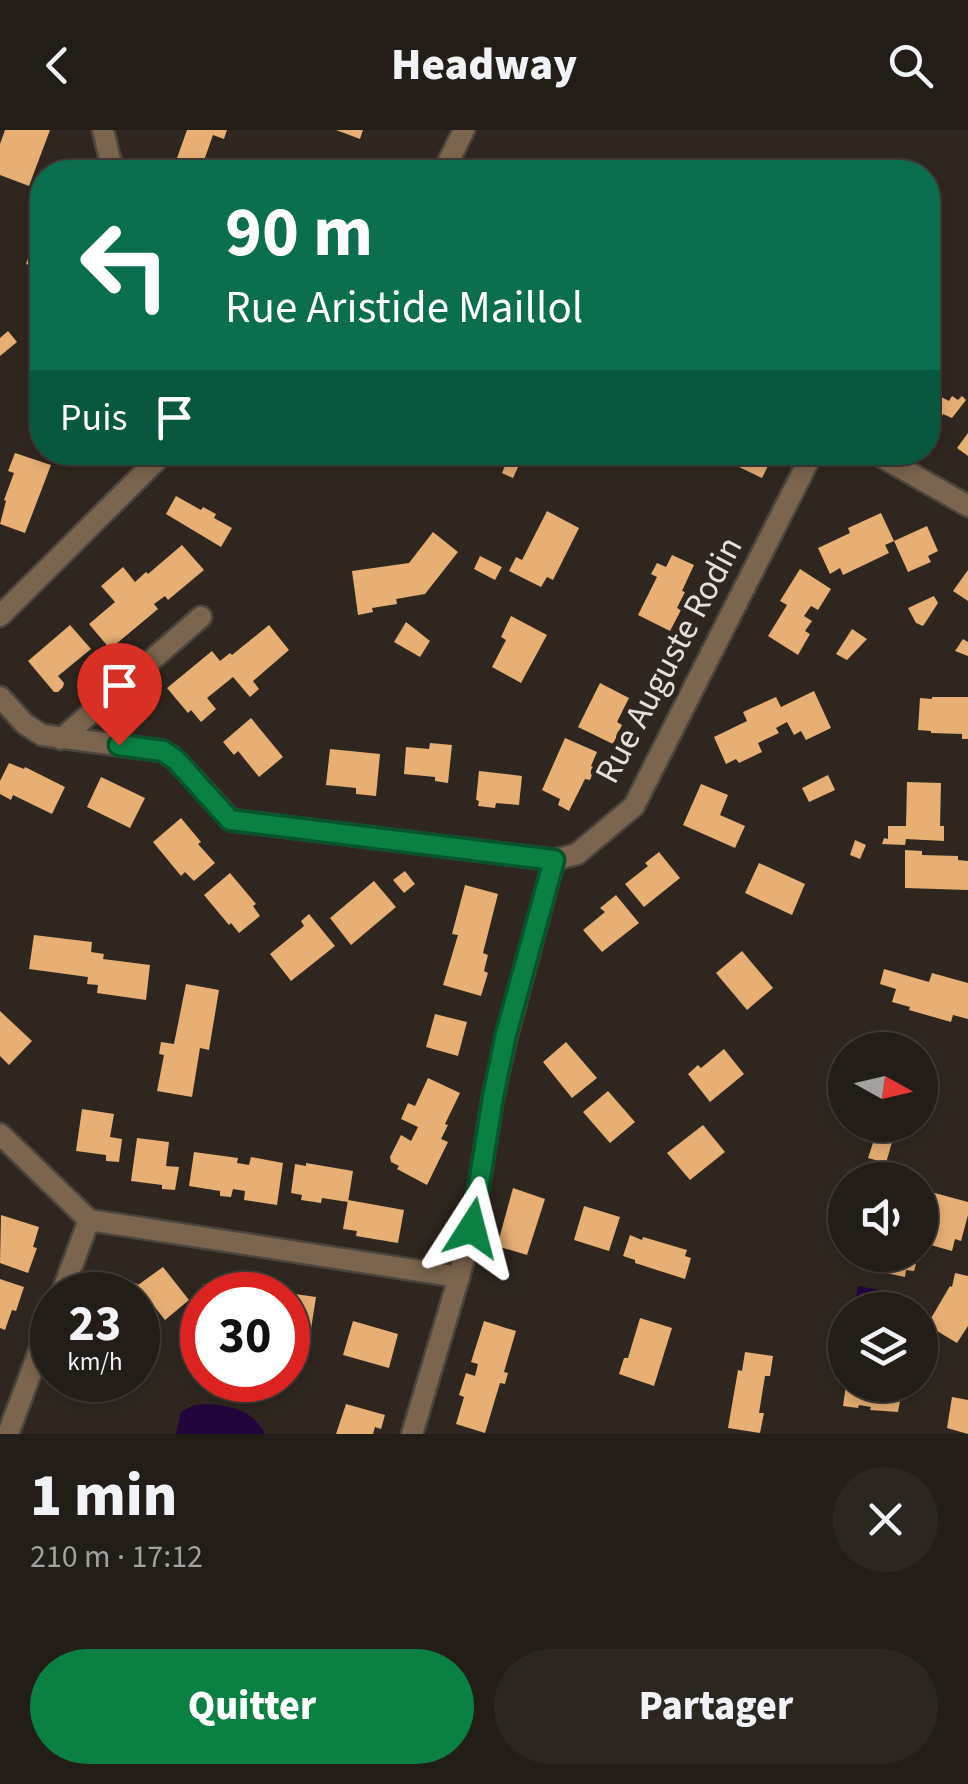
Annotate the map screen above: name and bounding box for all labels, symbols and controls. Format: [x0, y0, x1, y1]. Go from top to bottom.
text: Headway [391, 33, 577, 97]
icon: back [30, 38, 85, 93]
icon: search [883, 38, 938, 93]
text: 90 m [225, 183, 373, 283]
icon: left [60, 200, 190, 330]
text: Rue Aristide Maillol [225, 276, 583, 340]
icon: arrive [147, 390, 202, 445]
text: Puis [60, 391, 127, 445]
street label: Rue Auguste Rodin [583, 528, 755, 792]
pin [77, 643, 162, 746]
icon: arrive [92, 658, 147, 713]
north arrow [828, 1032, 938, 1142]
map controls [828, 1032, 938, 1402]
button: sound [828, 1162, 938, 1272]
position arrow [420, 1176, 524, 1280]
speed limit sign: 30 [180, 1272, 310, 1402]
text: 23 [69, 1289, 121, 1360]
button: layers [828, 1292, 938, 1402]
text: km/h [67, 1344, 123, 1380]
text: 1 min [30, 1454, 177, 1539]
button: close [833, 1467, 938, 1572]
text: 210 m · 17:12 [30, 1534, 203, 1580]
button: Quitter [30, 1649, 474, 1764]
button: Partager [494, 1649, 938, 1764]

